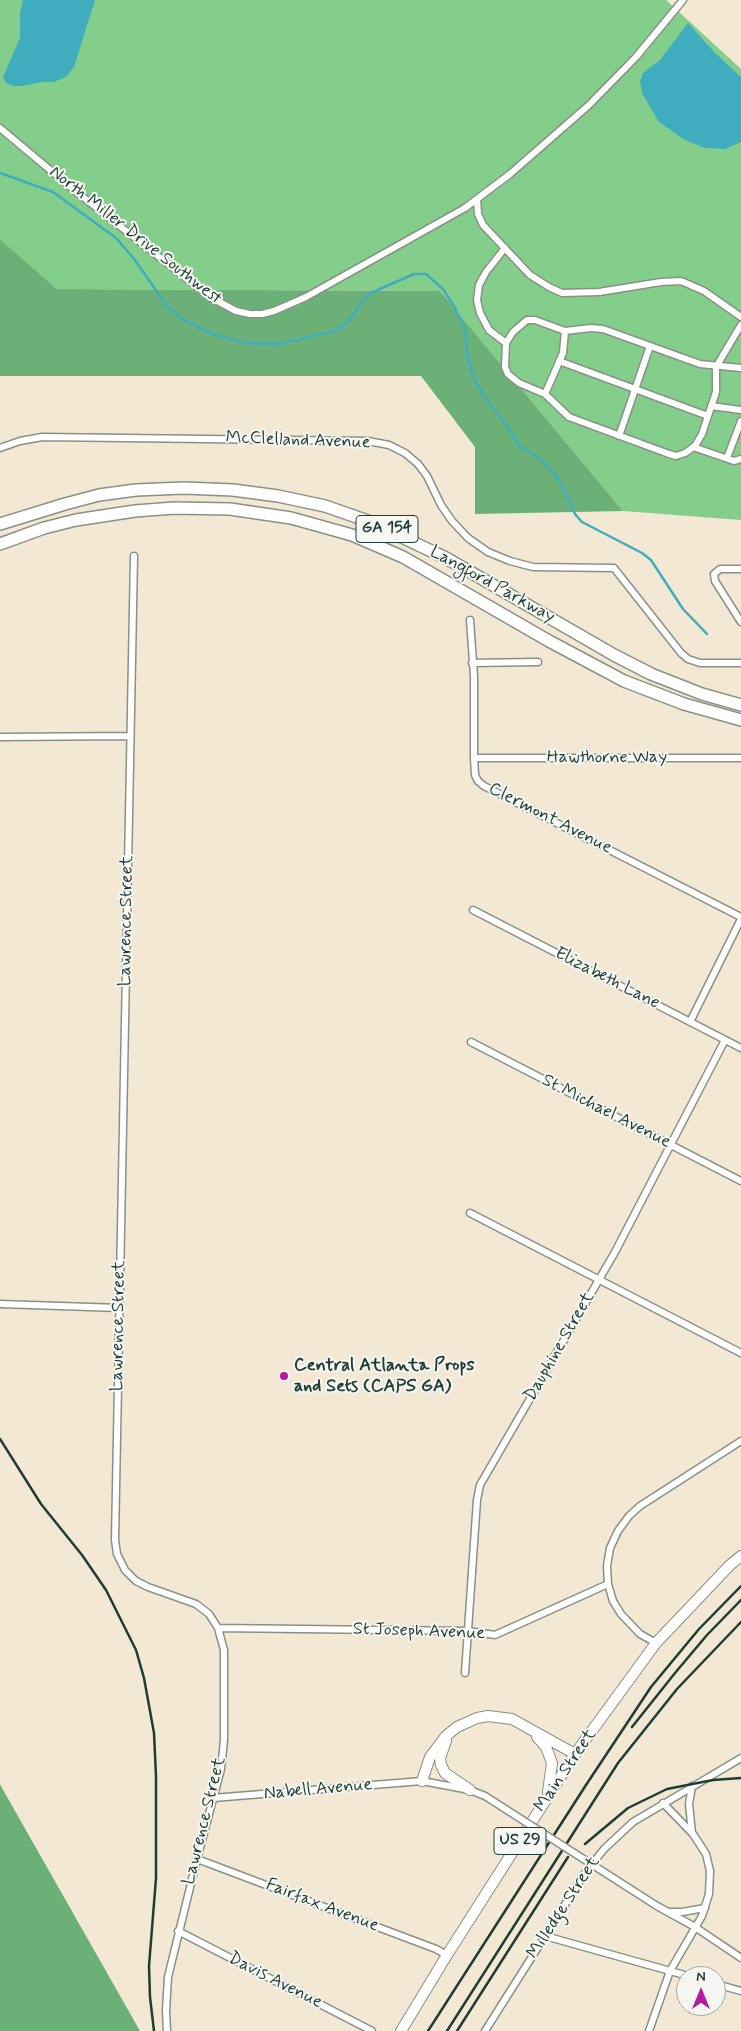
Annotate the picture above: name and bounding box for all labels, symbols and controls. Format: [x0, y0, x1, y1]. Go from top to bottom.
street label: North Miller Drive Southwest [44, 162, 226, 310]
street label: McClelland Avenue [225, 428, 371, 454]
road number: GA 154 [356, 516, 418, 542]
street label: Langford Parkway [426, 542, 558, 628]
street label: Hawthorne Way [547, 747, 667, 769]
street label: Clermont Avenue [485, 779, 615, 859]
street label: Lawrence Street [115, 855, 139, 987]
street label: Elizabeth Lane [551, 943, 663, 1015]
street label: St Michael Avenue [538, 1070, 674, 1154]
street label: Lawrence Street [107, 1260, 131, 1392]
street label: Dauphine Street [520, 1289, 600, 1405]
place label: Central Atlanta Props and Sets (CAPS GA) [294, 1355, 475, 1398]
marker: Central Atlanta Props and Sets (CAPS GA) [278, 1370, 290, 1382]
street label: St Joseph Avenue [353, 1619, 485, 1645]
street label: Main Street [530, 1725, 602, 1817]
street label: Lawrence Street [179, 1755, 231, 1887]
street label: Nabell Avenue [263, 1775, 373, 1805]
road number: US 29 [494, 1828, 546, 1854]
street label: Milledge Street [523, 1853, 605, 1963]
street label: Fairfax Avenue [262, 1875, 382, 1937]
street label: Davis Avenue [224, 1948, 326, 2014]
north arrow [676, 1966, 726, 2016]
text: N [696, 1968, 706, 1986]

